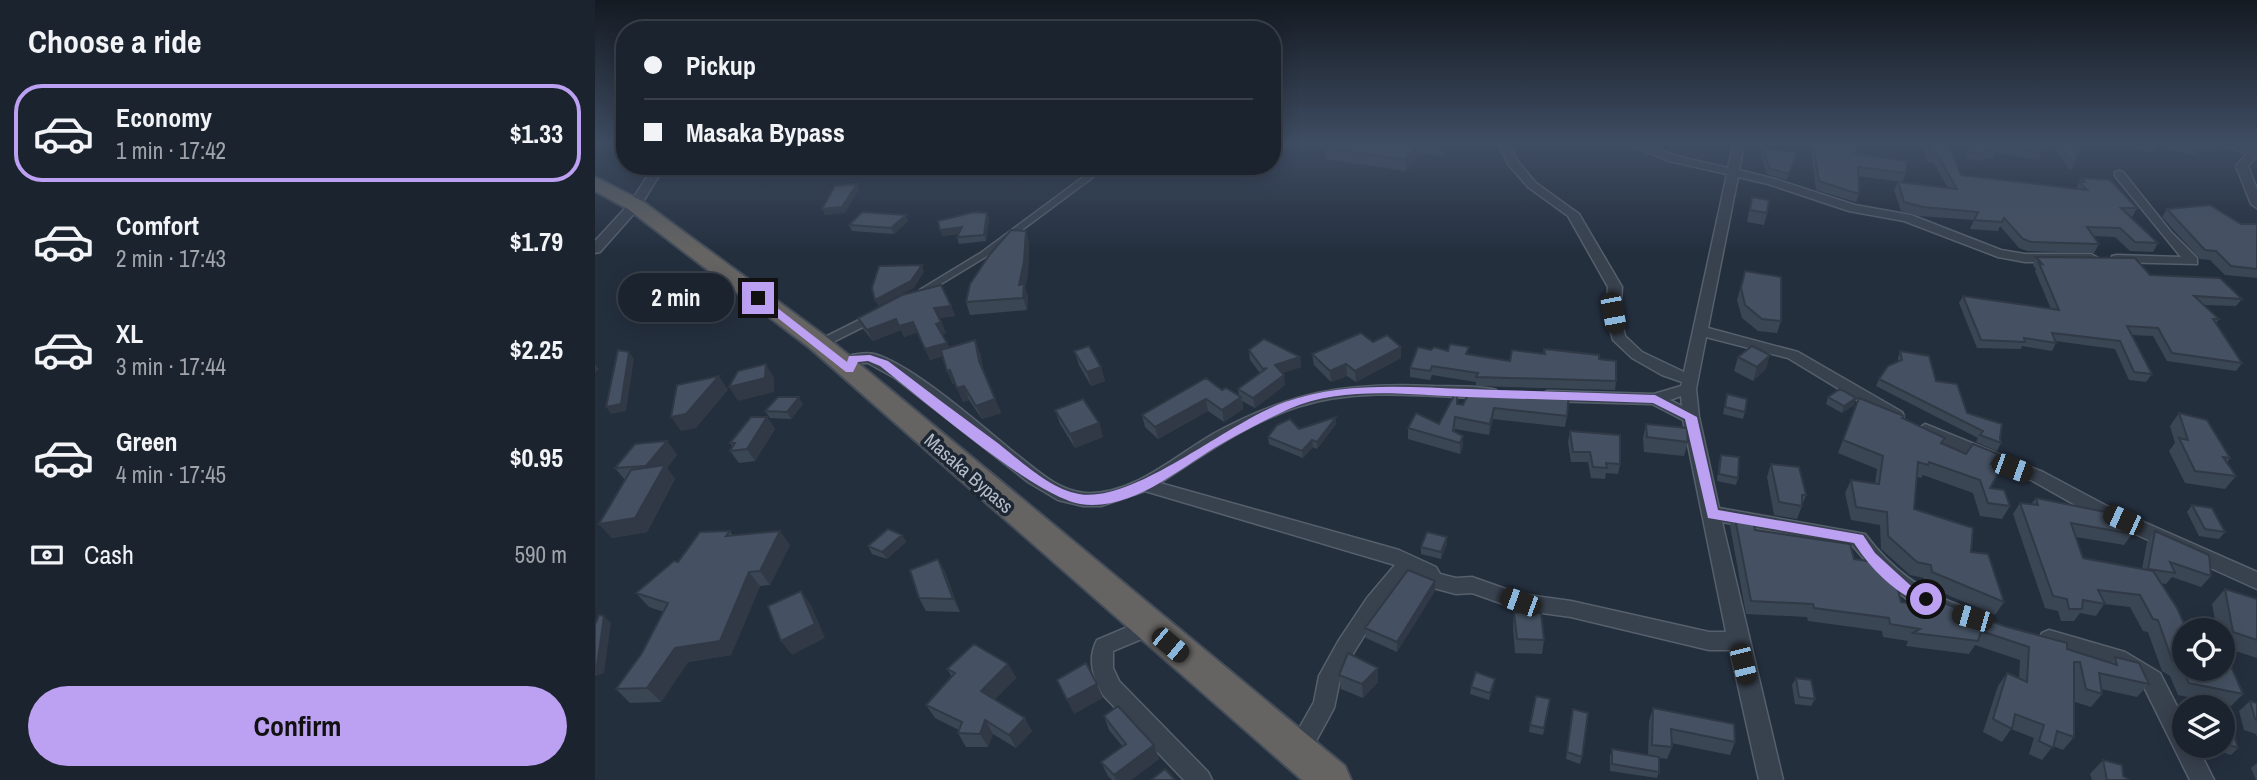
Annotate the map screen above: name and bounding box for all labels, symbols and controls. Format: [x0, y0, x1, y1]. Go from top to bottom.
text: Choose a ride [28, 20, 202, 63]
text: Pickup [686, 48, 756, 83]
text: Economy [116, 100, 212, 135]
icon: car [32, 102, 95, 165]
text: Masaka Bypass [686, 115, 845, 150]
text: $1.33 [510, 116, 563, 151]
text: 1 min · 17:42 [116, 135, 226, 166]
text: Comfort [116, 208, 199, 243]
icon: car [32, 210, 95, 273]
text: $1.79 [510, 224, 563, 259]
text: 2 min · 17:43 [116, 243, 226, 274]
callout: 2 min [618, 274, 733, 322]
text: 2 min [651, 282, 701, 313]
route end [742, 282, 774, 314]
car [1599, 290, 1628, 336]
text: XL [116, 316, 143, 351]
icon: car [32, 318, 95, 381]
text: $2.25 [510, 332, 563, 367]
text: 3 min · 17:44 [116, 351, 226, 382]
text: Green [116, 424, 178, 459]
icon: car [32, 426, 95, 489]
street label: Masaka Bypass [919, 427, 1019, 519]
text: $0.95 [510, 440, 563, 475]
car [1989, 451, 2036, 485]
text: 4 min · 17:45 [116, 459, 226, 490]
car [2100, 502, 2147, 538]
icon: cash [28, 536, 66, 574]
text: Cash [84, 537, 134, 572]
text: 590 m [515, 539, 567, 570]
route start [1910, 583, 1942, 615]
car [1497, 585, 1544, 619]
car [1949, 602, 1996, 634]
map controls [2172, 618, 2235, 758]
button: locate [2172, 618, 2235, 681]
car [1148, 623, 1193, 667]
car [1728, 641, 1759, 687]
button: Confirm [28, 686, 567, 766]
button: layers [2172, 695, 2235, 758]

